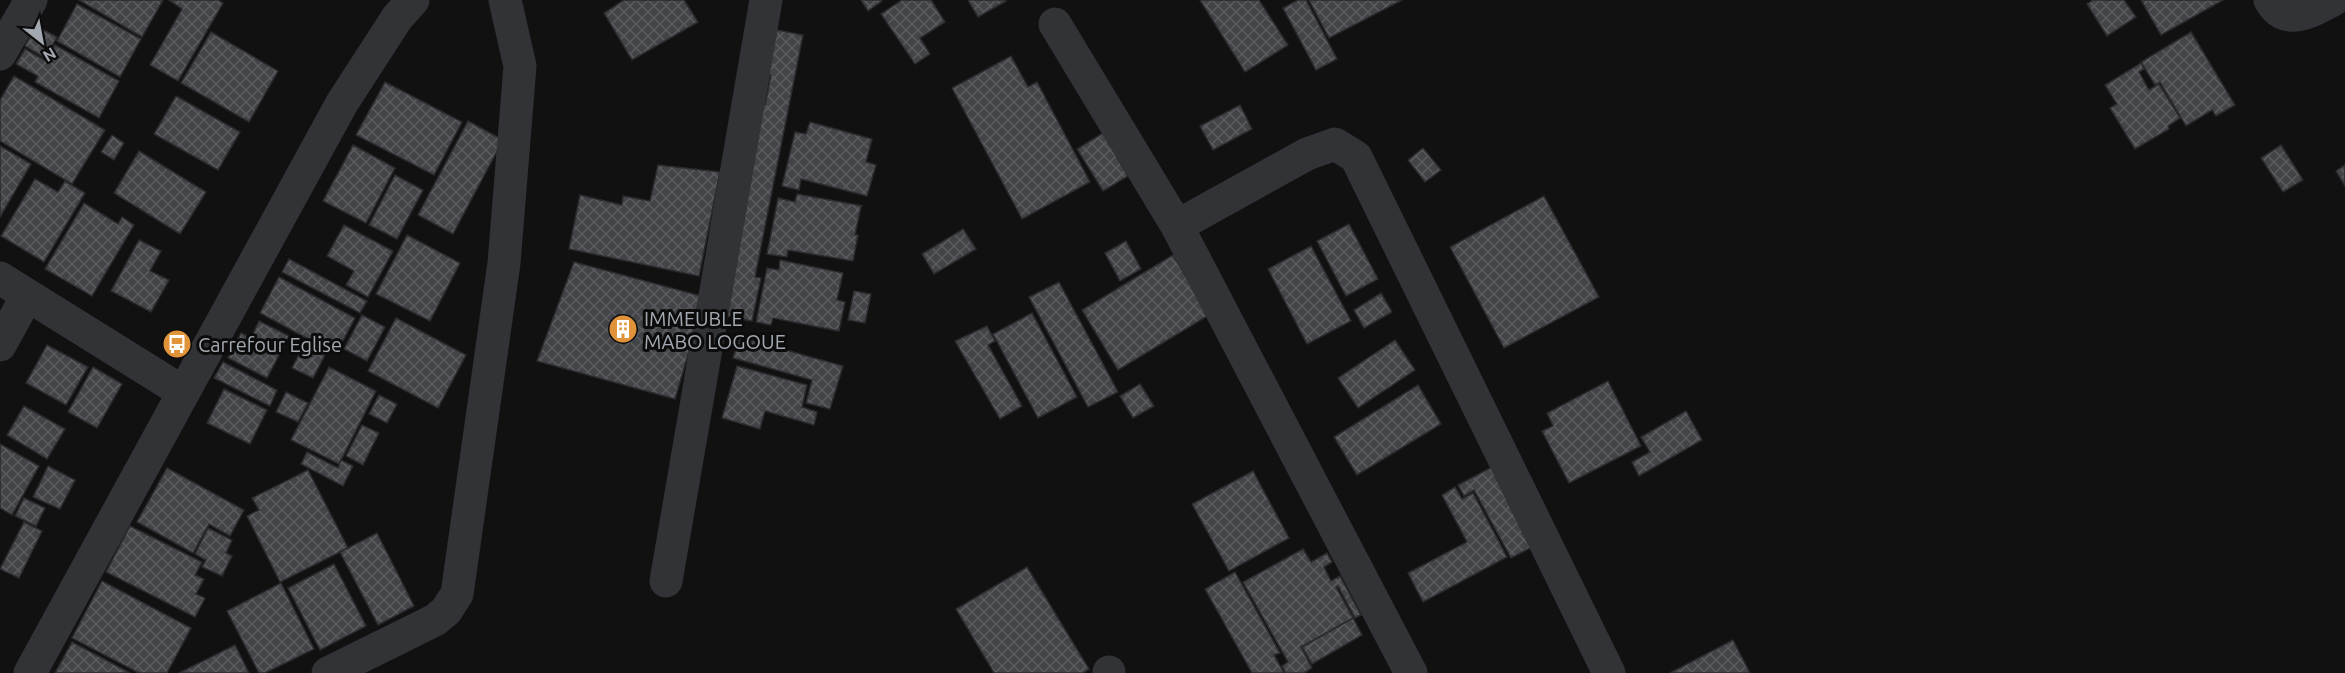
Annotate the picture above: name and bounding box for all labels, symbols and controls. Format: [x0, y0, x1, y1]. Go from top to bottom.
north arrow [12, 12, 72, 72]
text: N [40, 44, 59, 66]
place label: IMMEUBLE MABO LOGOUE [644, 307, 786, 353]
building icon: IMMEUBLE MABO LOGOUE [607, 313, 639, 345]
bus stop icon: Carrefour Eglise [161, 328, 193, 360]
place label: Carrefour Eglise [198, 333, 342, 356]

